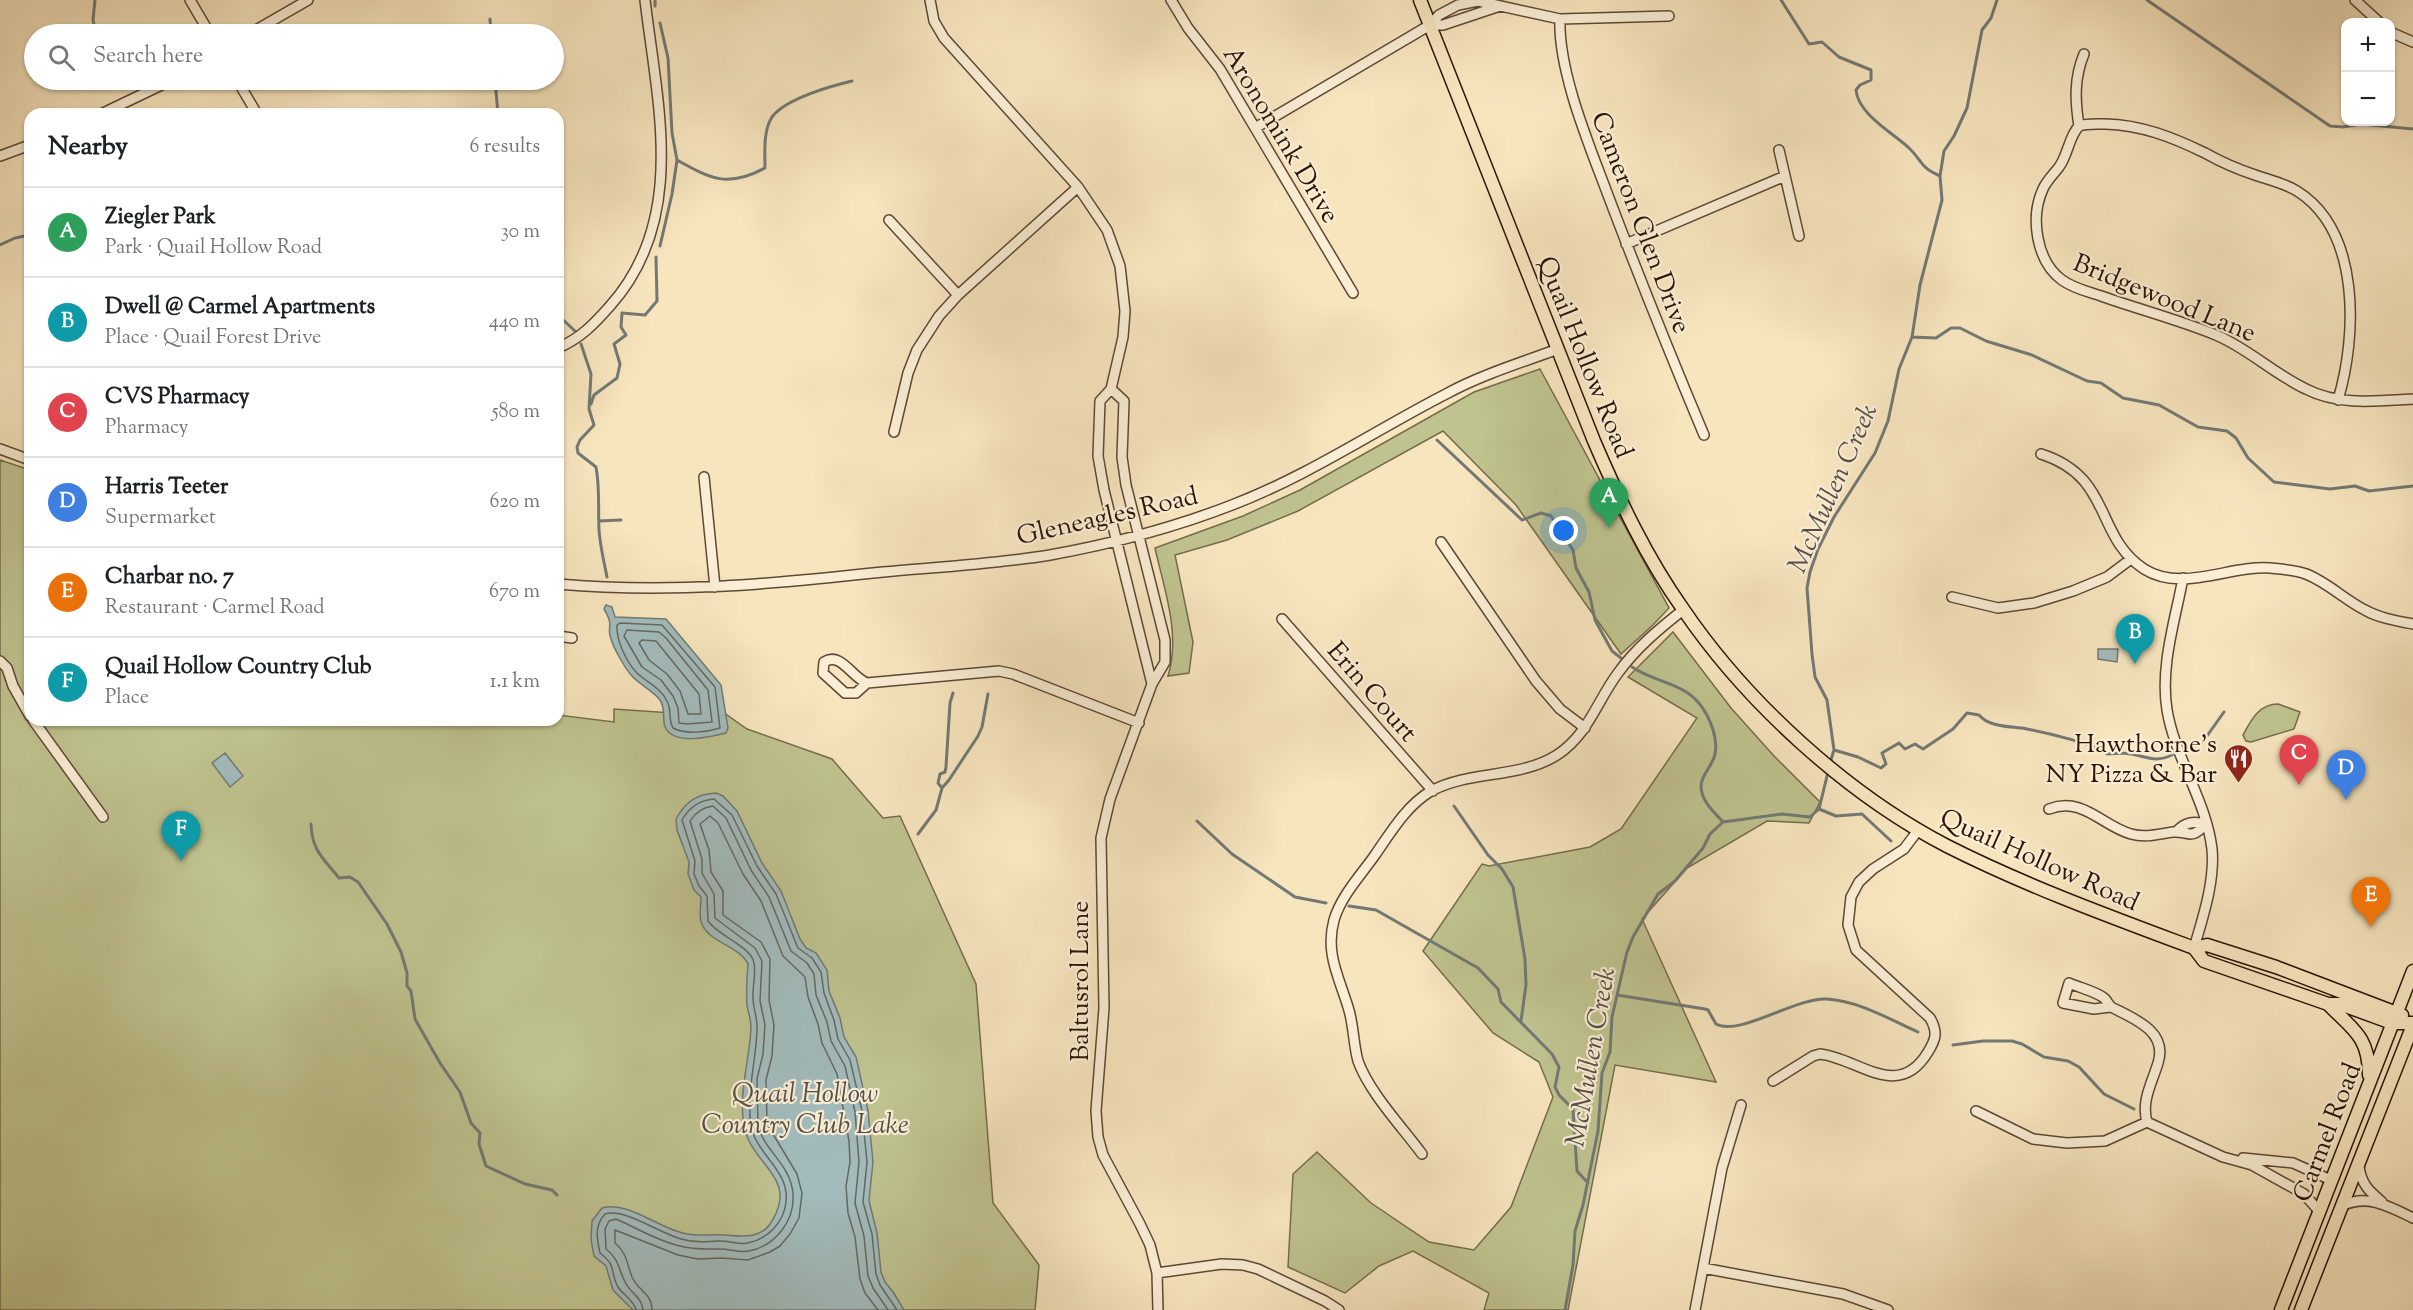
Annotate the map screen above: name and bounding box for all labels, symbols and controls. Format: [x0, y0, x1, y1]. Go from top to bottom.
map controls [2341, 18, 2395, 126]
button: + [2341, 18, 2395, 72]
search box [24, 24, 564, 90]
street label: Aronomink Drive [1212, 40, 1347, 231]
icon: search [45, 41, 78, 74]
text: Search here [93, 41, 203, 73]
button: − [2341, 72, 2395, 126]
street label: Cameron Glen Drive [1580, 107, 1699, 339]
text: Nearby [48, 129, 128, 166]
text: 6 results [470, 133, 540, 162]
text: Ziegler Park [105, 202, 216, 234]
text: A [59, 218, 76, 247]
text: 30 m [501, 218, 540, 247]
text: Park · Quail Hollow Road [105, 234, 322, 263]
street label: Bridgewood Lane [2067, 246, 2261, 353]
street label: Quail Hollow Road [1526, 251, 1641, 465]
text: Dwell @ Carmel Apartments [105, 292, 375, 324]
text: B [61, 308, 74, 337]
text: 440 m [489, 308, 540, 337]
text: Place · Quail Forest Drive [105, 324, 321, 353]
text: CVS Pharmacy [105, 382, 249, 414]
text: C [59, 398, 76, 427]
text: 580 m [492, 398, 540, 427]
water label: McMullen Creek [1780, 398, 1889, 580]
text: Pharmacy [105, 414, 188, 443]
text: Harris Teeter [105, 472, 228, 504]
pin: A [1590, 478, 1628, 528]
street label: Gleneagles Road [1013, 479, 1202, 556]
text: D [60, 488, 75, 517]
text: 620 m [490, 488, 540, 517]
text: Supermarket [105, 504, 216, 533]
your location [1549, 516, 1578, 545]
text: Charbar no. 7 [105, 562, 234, 594]
text: E [61, 578, 74, 607]
text: 670 m [489, 578, 540, 607]
text: Restaurant · Carmel Road [105, 594, 325, 623]
pin: B [2116, 614, 2154, 664]
street label: Erin Court [1317, 635, 1425, 751]
text: Quail Hollow Country Club [105, 652, 371, 684]
text: F [62, 668, 73, 697]
text: 1.1 km [490, 668, 540, 697]
text: Place [105, 684, 149, 713]
place label: Hawthorne's NY Pizza & Bar [2045, 727, 2217, 794]
pin: C [2280, 736, 2318, 785]
restaurant icon: Hawthorne's NY Pizza & Bar [2222, 742, 2254, 784]
pin: D [2326, 750, 2366, 800]
street label: Quail Hollow Road [1933, 801, 2145, 922]
pin: F [162, 812, 201, 861]
pin: E [2352, 878, 2390, 927]
street label: Baltusrol Lane [1063, 901, 1100, 1061]
water label: McMullen Creek [1558, 965, 1627, 1150]
street label: Carmel Road [2285, 1058, 2372, 1208]
water label: Quail Hollow Country Club Lake [701, 1076, 909, 1146]

